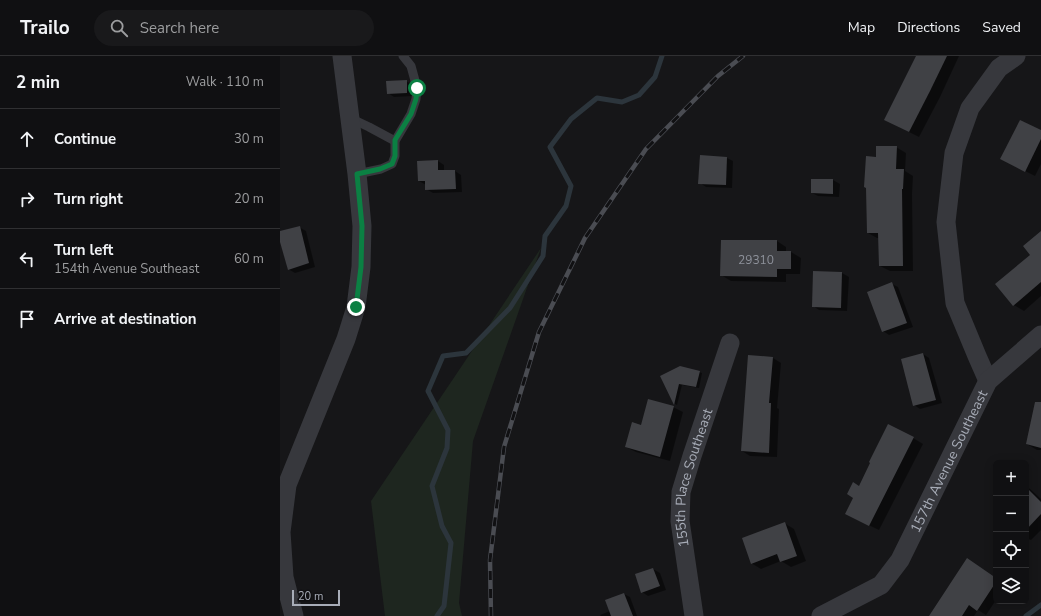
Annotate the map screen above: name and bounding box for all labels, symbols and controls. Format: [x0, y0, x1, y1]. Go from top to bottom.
search box [94, 10, 374, 46]
text: Trailo [20, 15, 70, 41]
icon: search [108, 17, 130, 39]
text: Search here [140, 18, 219, 38]
text: Map [848, 18, 875, 37]
text: Directions [897, 18, 960, 37]
text: Saved [982, 18, 1021, 37]
text: 2 min [16, 71, 60, 94]
text: Walk · 110 m [186, 73, 264, 91]
route start [408, 79, 426, 97]
icon: ahead [16, 128, 38, 150]
text: Continue [54, 129, 116, 149]
text: 30 m [234, 130, 264, 148]
icon: right [16, 188, 38, 210]
text: Turn right [54, 189, 123, 209]
text: 20 m [234, 190, 264, 208]
text: Turn left [54, 240, 113, 260]
icon: left [16, 248, 38, 270]
text: 60 m [234, 250, 264, 268]
house number: 29310 [738, 252, 774, 268]
text: 154th Avenue Southeast [54, 260, 199, 278]
route end [347, 298, 365, 316]
icon: arrive [16, 308, 38, 330]
text: Arrive at destination [54, 309, 197, 329]
street label: 157th Avenue Southeast [905, 387, 992, 536]
street label: 155th Place Southeast [670, 406, 717, 549]
map controls [993, 460, 1029, 604]
button: + [993, 460, 1029, 496]
button: − [993, 496, 1029, 532]
button: locate [993, 532, 1029, 568]
button: layers [993, 568, 1029, 604]
scale bar [292, 588, 340, 607]
text: 20 m [298, 589, 323, 604]

